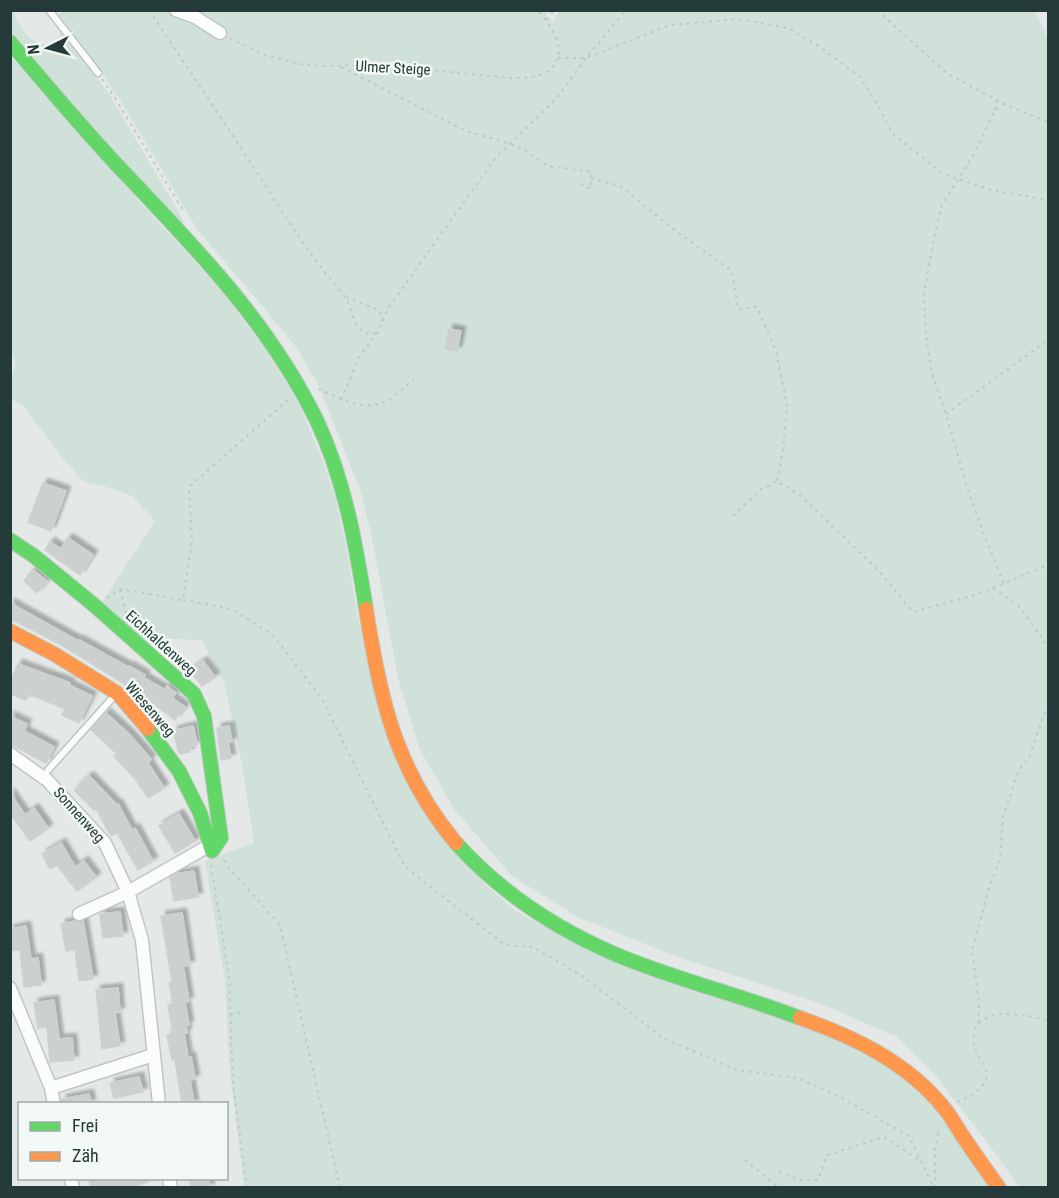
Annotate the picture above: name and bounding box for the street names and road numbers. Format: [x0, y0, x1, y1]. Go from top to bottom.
street label: Ulmer Steige [355, 57, 431, 79]
street label: Eichhaldenweg [122, 607, 200, 679]
street label: Wiesenweg [121, 678, 179, 740]
street label: Sonnenweg [49, 784, 109, 846]

